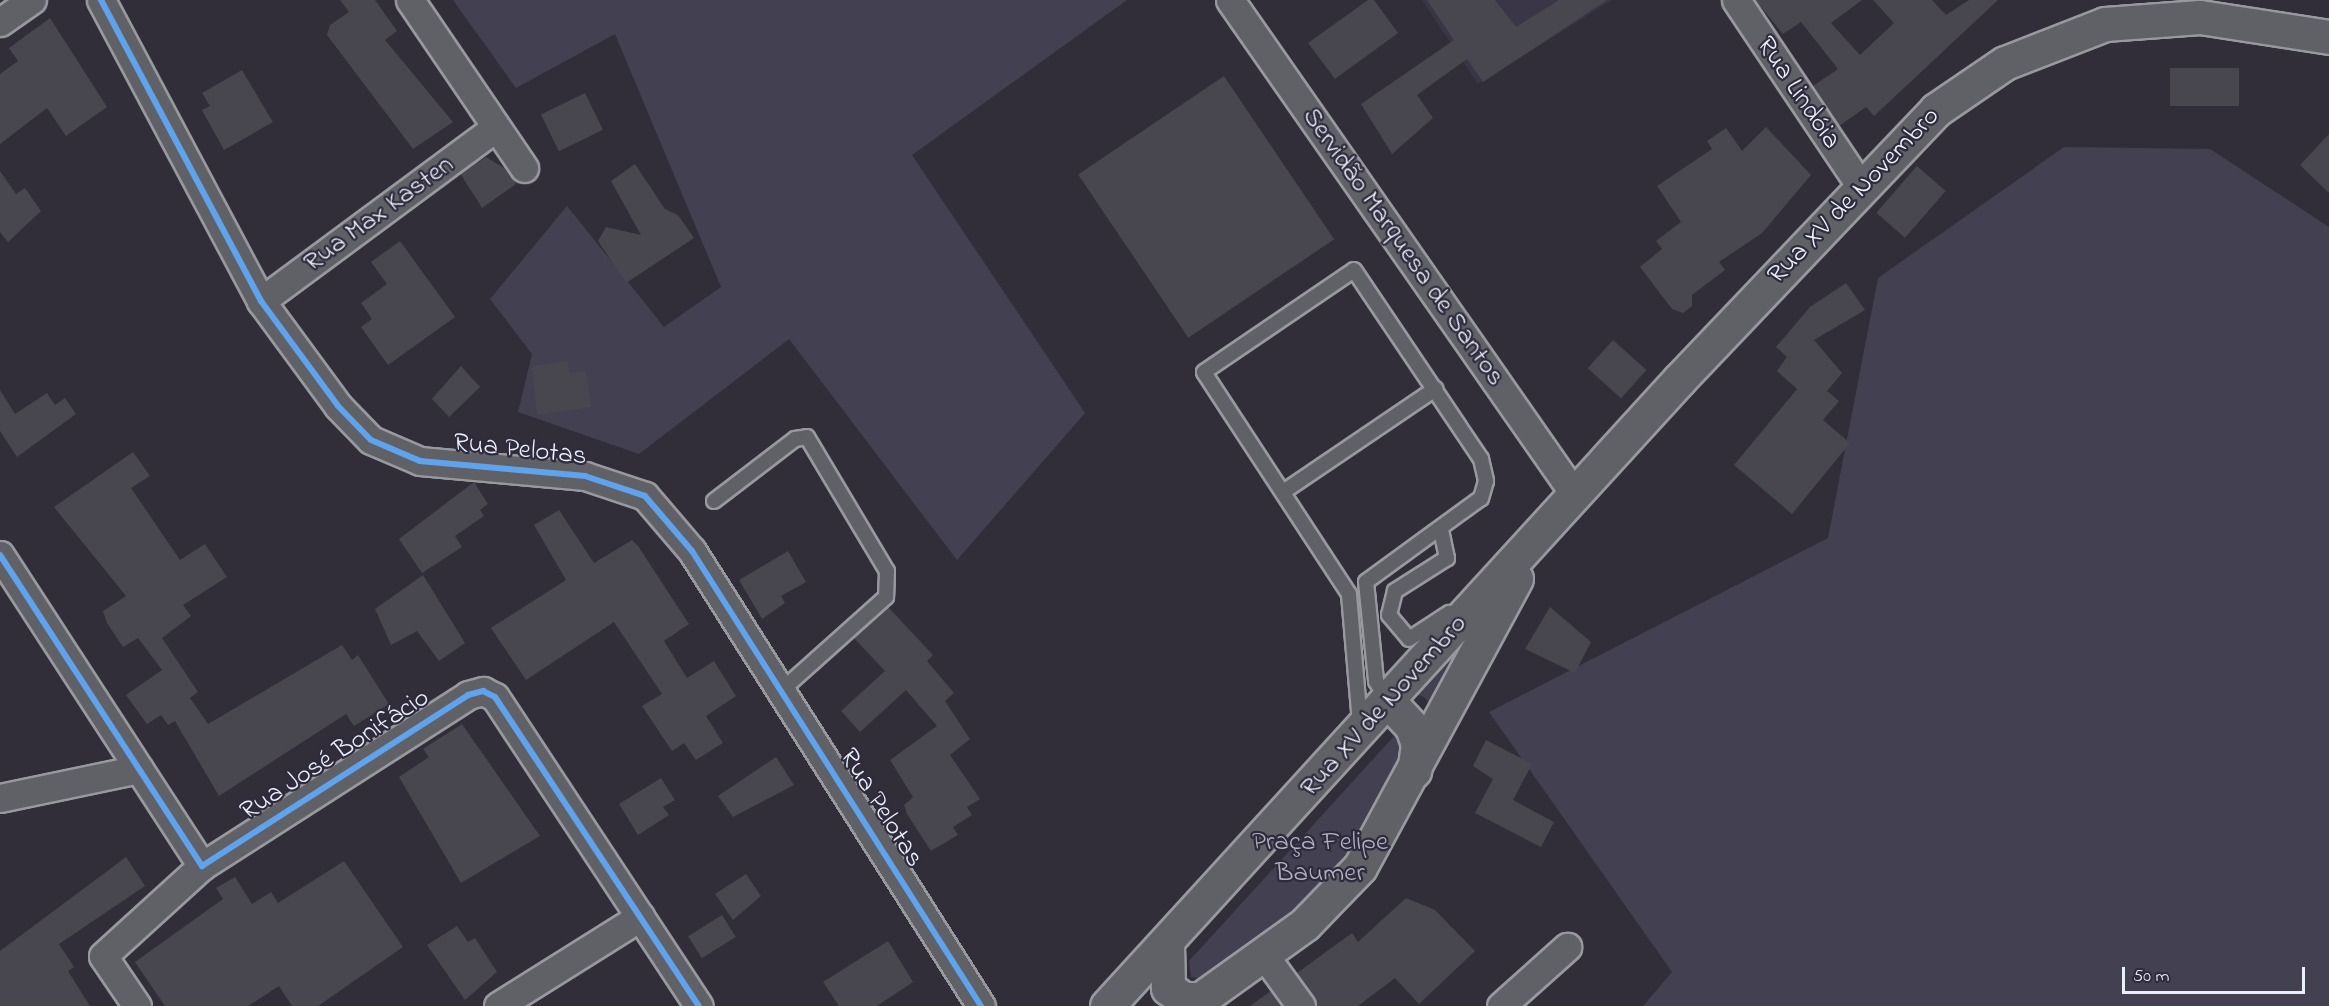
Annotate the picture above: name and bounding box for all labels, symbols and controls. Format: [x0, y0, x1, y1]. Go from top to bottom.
street label: Rua Lindóia [1749, 31, 1847, 155]
street label: Rua XV de Novembro [1761, 101, 1947, 291]
street label: Servidão Marquesa de Santos [1295, 102, 1511, 392]
street label: Rua Max Kasten [298, 149, 460, 279]
street label: Rua Pelotas [452, 427, 588, 473]
street label: Rua XV de Novembro [1294, 608, 1474, 804]
street label: Rua José Bonifácio [234, 682, 436, 828]
street label: Rua Pelotas [832, 743, 930, 873]
park label: Praça Felipe Baumer [1252, 826, 1388, 889]
scale bar [2125, 955, 2308, 993]
text: 50 m [2133, 964, 2170, 990]

